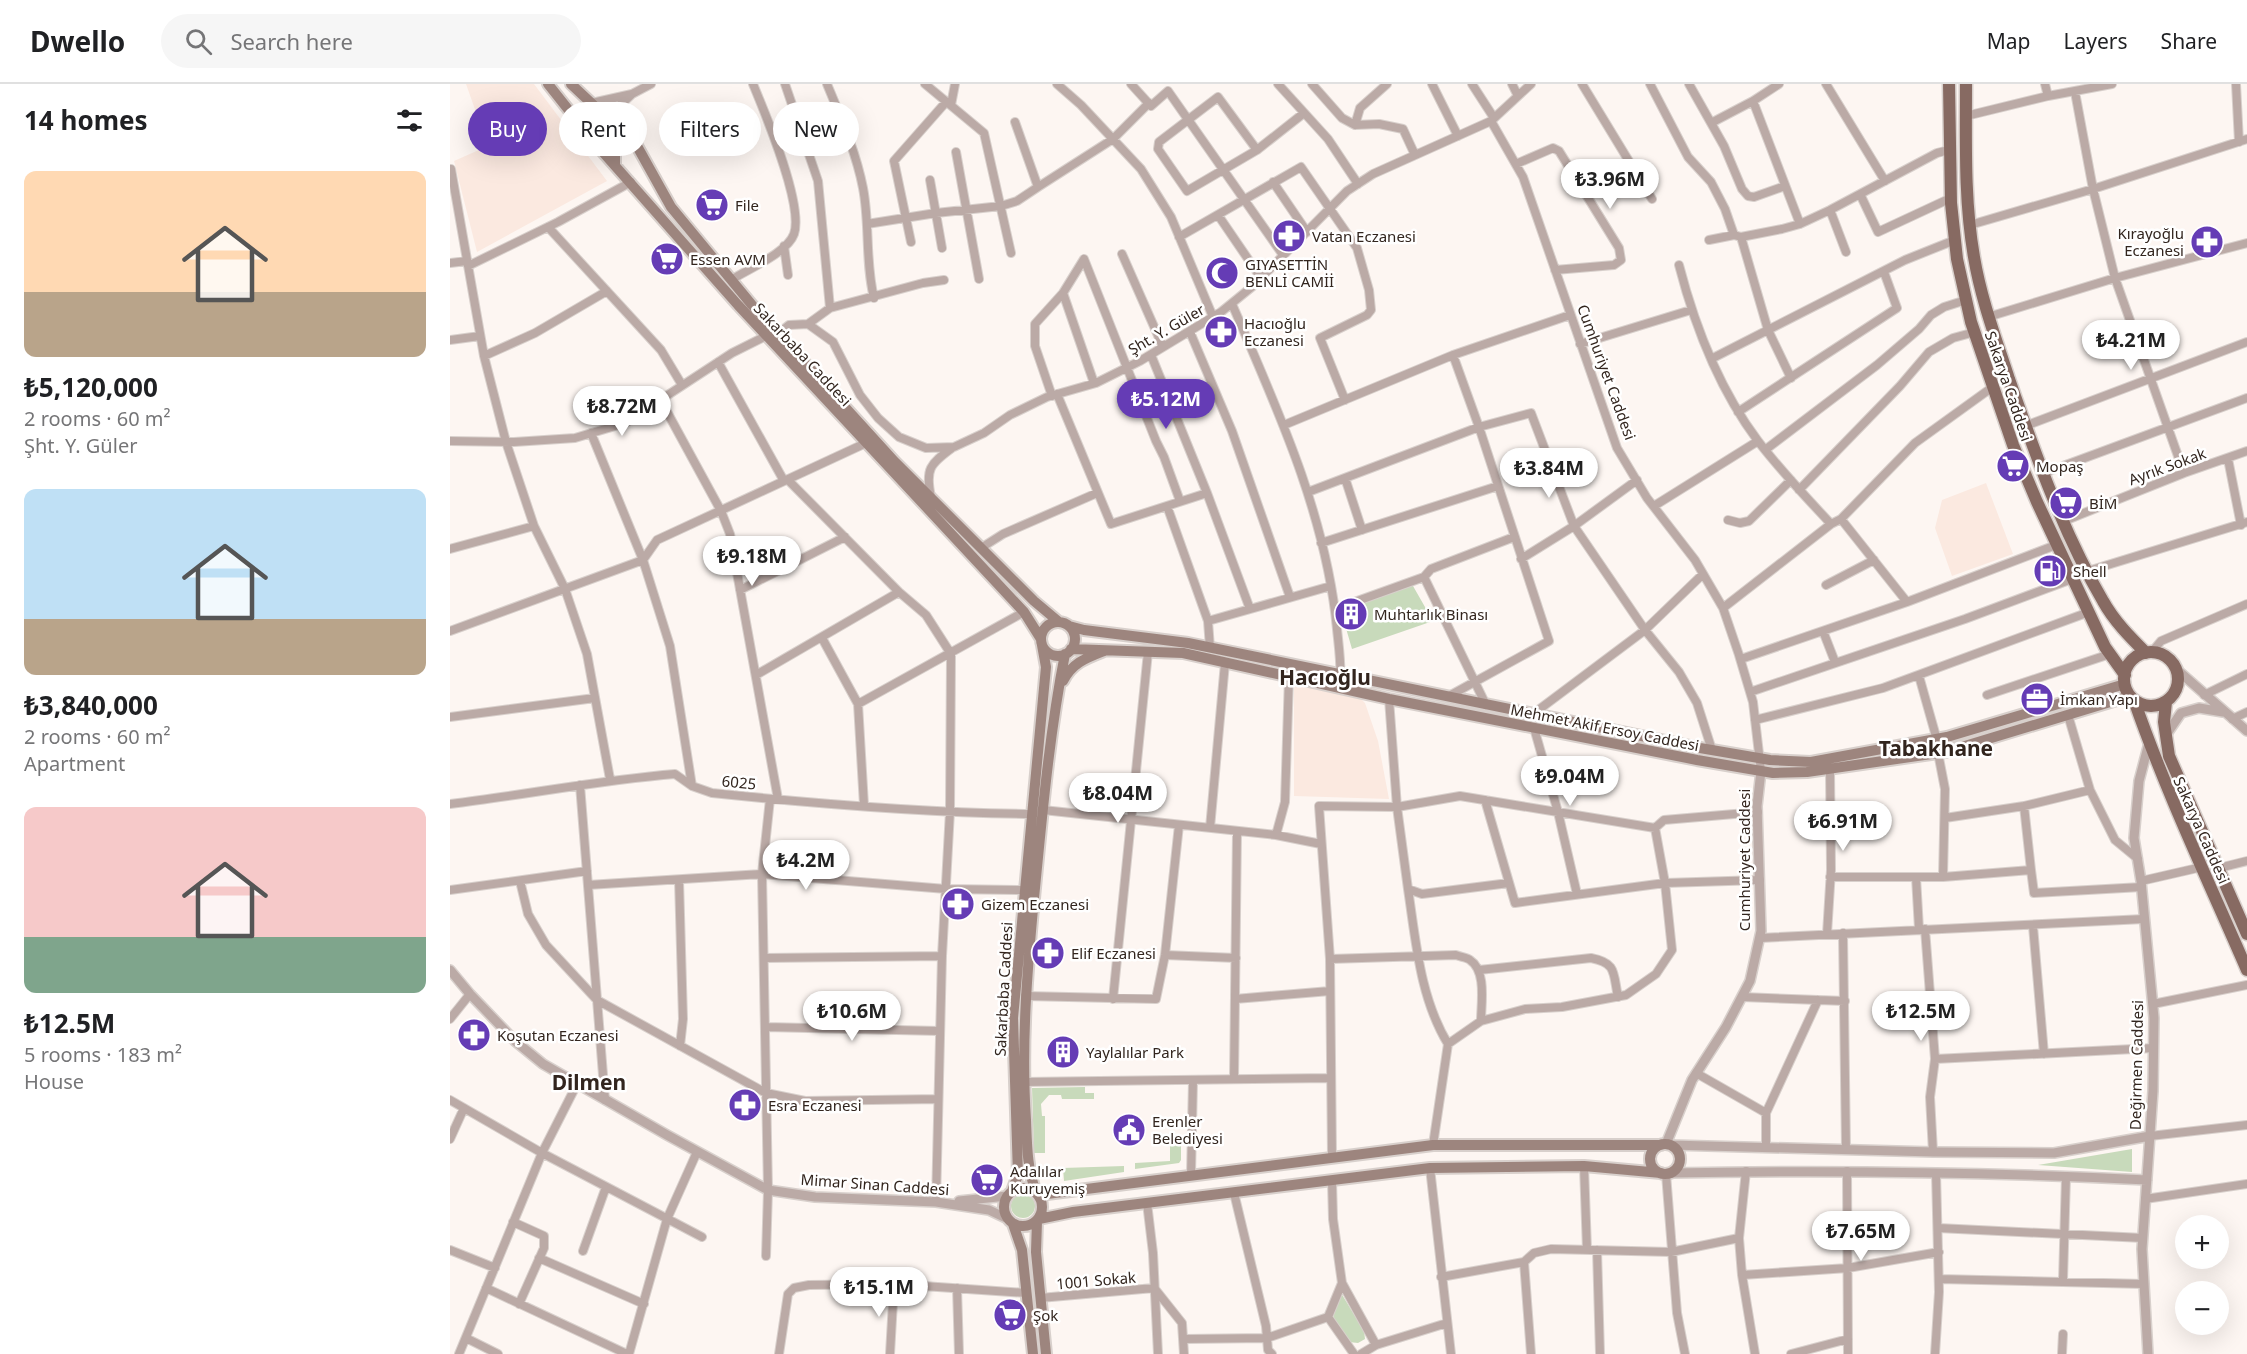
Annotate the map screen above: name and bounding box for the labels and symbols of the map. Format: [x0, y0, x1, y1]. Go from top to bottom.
pin: ₺3.96M [1561, 159, 1659, 210]
supermarket icon: File [694, 187, 730, 223]
place label: File [735, 195, 759, 215]
pharmacy icon: Vatan Eczanesi [1271, 218, 1307, 254]
place label: Kırayoğlu Eczanesi [2117, 223, 2184, 260]
pharmacy icon: Kırayoğlu Eczanesi [2189, 224, 2225, 260]
place label: Vatan Eczanesi [1312, 226, 1416, 246]
supermarket icon: Essen AVM [649, 241, 685, 277]
place label: Essen AVM [690, 249, 766, 269]
place label: GIYASETTİN BENLİ CAMİİ [1245, 254, 1334, 291]
mosque icon: GIYASETTİN BENLİ CAMİİ [1204, 255, 1240, 291]
street label: Sakarbaba Caddesi [750, 298, 856, 410]
street label: Şht. Y. Güler [1124, 299, 1208, 359]
street label: Cumhuriyet Caddesi [1573, 302, 1641, 442]
place label: Hacıoğlu Eczanesi [1244, 313, 1306, 350]
pharmacy icon: Hacıoğlu Eczanesi [1203, 314, 1239, 350]
pin: ₺4.21M [2082, 320, 2180, 371]
street label: Sakarya Caddesi [1981, 328, 2037, 444]
pin: ₺5.12M [1117, 379, 1215, 430]
pin: ₺8.72M [573, 386, 671, 437]
street label: Ayrık Sokak [2126, 443, 2208, 489]
pin: ₺3.84M [1500, 448, 1598, 499]
supermarket icon: Mopaş [1995, 448, 2031, 484]
place label: Mopaş [2036, 456, 2084, 476]
supermarket icon: BİM [2048, 485, 2084, 521]
place label: BİM [2089, 493, 2117, 513]
pin: ₺9.18M [703, 536, 801, 587]
fuel station icon: Shell [2032, 553, 2068, 589]
place label: Shell [2073, 561, 2107, 581]
building icon: Muhtarlık Binası [1333, 596, 1369, 632]
place label: Muhtarlık Binası [1374, 604, 1488, 624]
district label: Hacıoğlu [1279, 663, 1371, 691]
office icon: İmkan Yapı [2019, 681, 2055, 717]
place label: İmkan Yapı [2060, 689, 2138, 709]
street label: Mehmet Akif Ersoy Caddesi [1509, 699, 1701, 755]
district label: Tabakhane [1879, 734, 1993, 762]
pin: ₺9.04M [1521, 756, 1619, 807]
street label: 6025 [721, 770, 757, 794]
pin: ₺8.04M [1069, 773, 1167, 824]
street label: Sakarya Caddesi [2169, 773, 2235, 887]
street label: Cumhuriyet Caddesi [1734, 789, 1754, 931]
pin: ₺6.91M [1794, 801, 1892, 852]
pin: ₺4.2M [764, 840, 848, 891]
pharmacy icon: Gizem Eczanesi [940, 886, 976, 922]
place label: Gizem Eczanesi [981, 894, 1089, 914]
street label: Sakarbaba Caddesi [989, 921, 1017, 1057]
pharmacy icon: Elif Eczanesi [1030, 935, 1066, 971]
place label: Elif Eczanesi [1071, 943, 1156, 963]
pin: ₺10.6M [803, 991, 901, 1042]
pin: ₺12.5M [1872, 991, 1970, 1042]
street label: Değirmen Caddesi [2125, 1000, 2147, 1130]
pharmacy icon: Koşutan Eczanesi [456, 1017, 492, 1053]
place label: Koşutan Eczanesi [497, 1025, 619, 1045]
building icon: Yaylalılar Park [1045, 1034, 1081, 1070]
place label: Yaylalılar Park [1086, 1042, 1184, 1062]
district label: Dilmen [552, 1068, 626, 1096]
pharmacy icon: Esra Eczanesi [727, 1087, 763, 1123]
place label: Esra Eczanesi [768, 1095, 862, 1115]
place label: Erenler Belediyesi [1152, 1111, 1223, 1148]
public building icon: Erenler Belediyesi [1111, 1112, 1147, 1148]
place label: Adalılar Kuruyemiş [1010, 1161, 1085, 1198]
supermarket icon: Adalılar Kuruyemiş [969, 1162, 1005, 1198]
street label: Mimar Sinan Caddesi [800, 1169, 950, 1199]
pin: ₺7.65M [1812, 1211, 1910, 1262]
pin: ₺15.1M [830, 1267, 928, 1318]
street label: 1001 Sokak [1055, 1267, 1137, 1293]
supermarket icon: Şok [992, 1297, 1028, 1333]
place label: Şok [1033, 1305, 1058, 1325]

